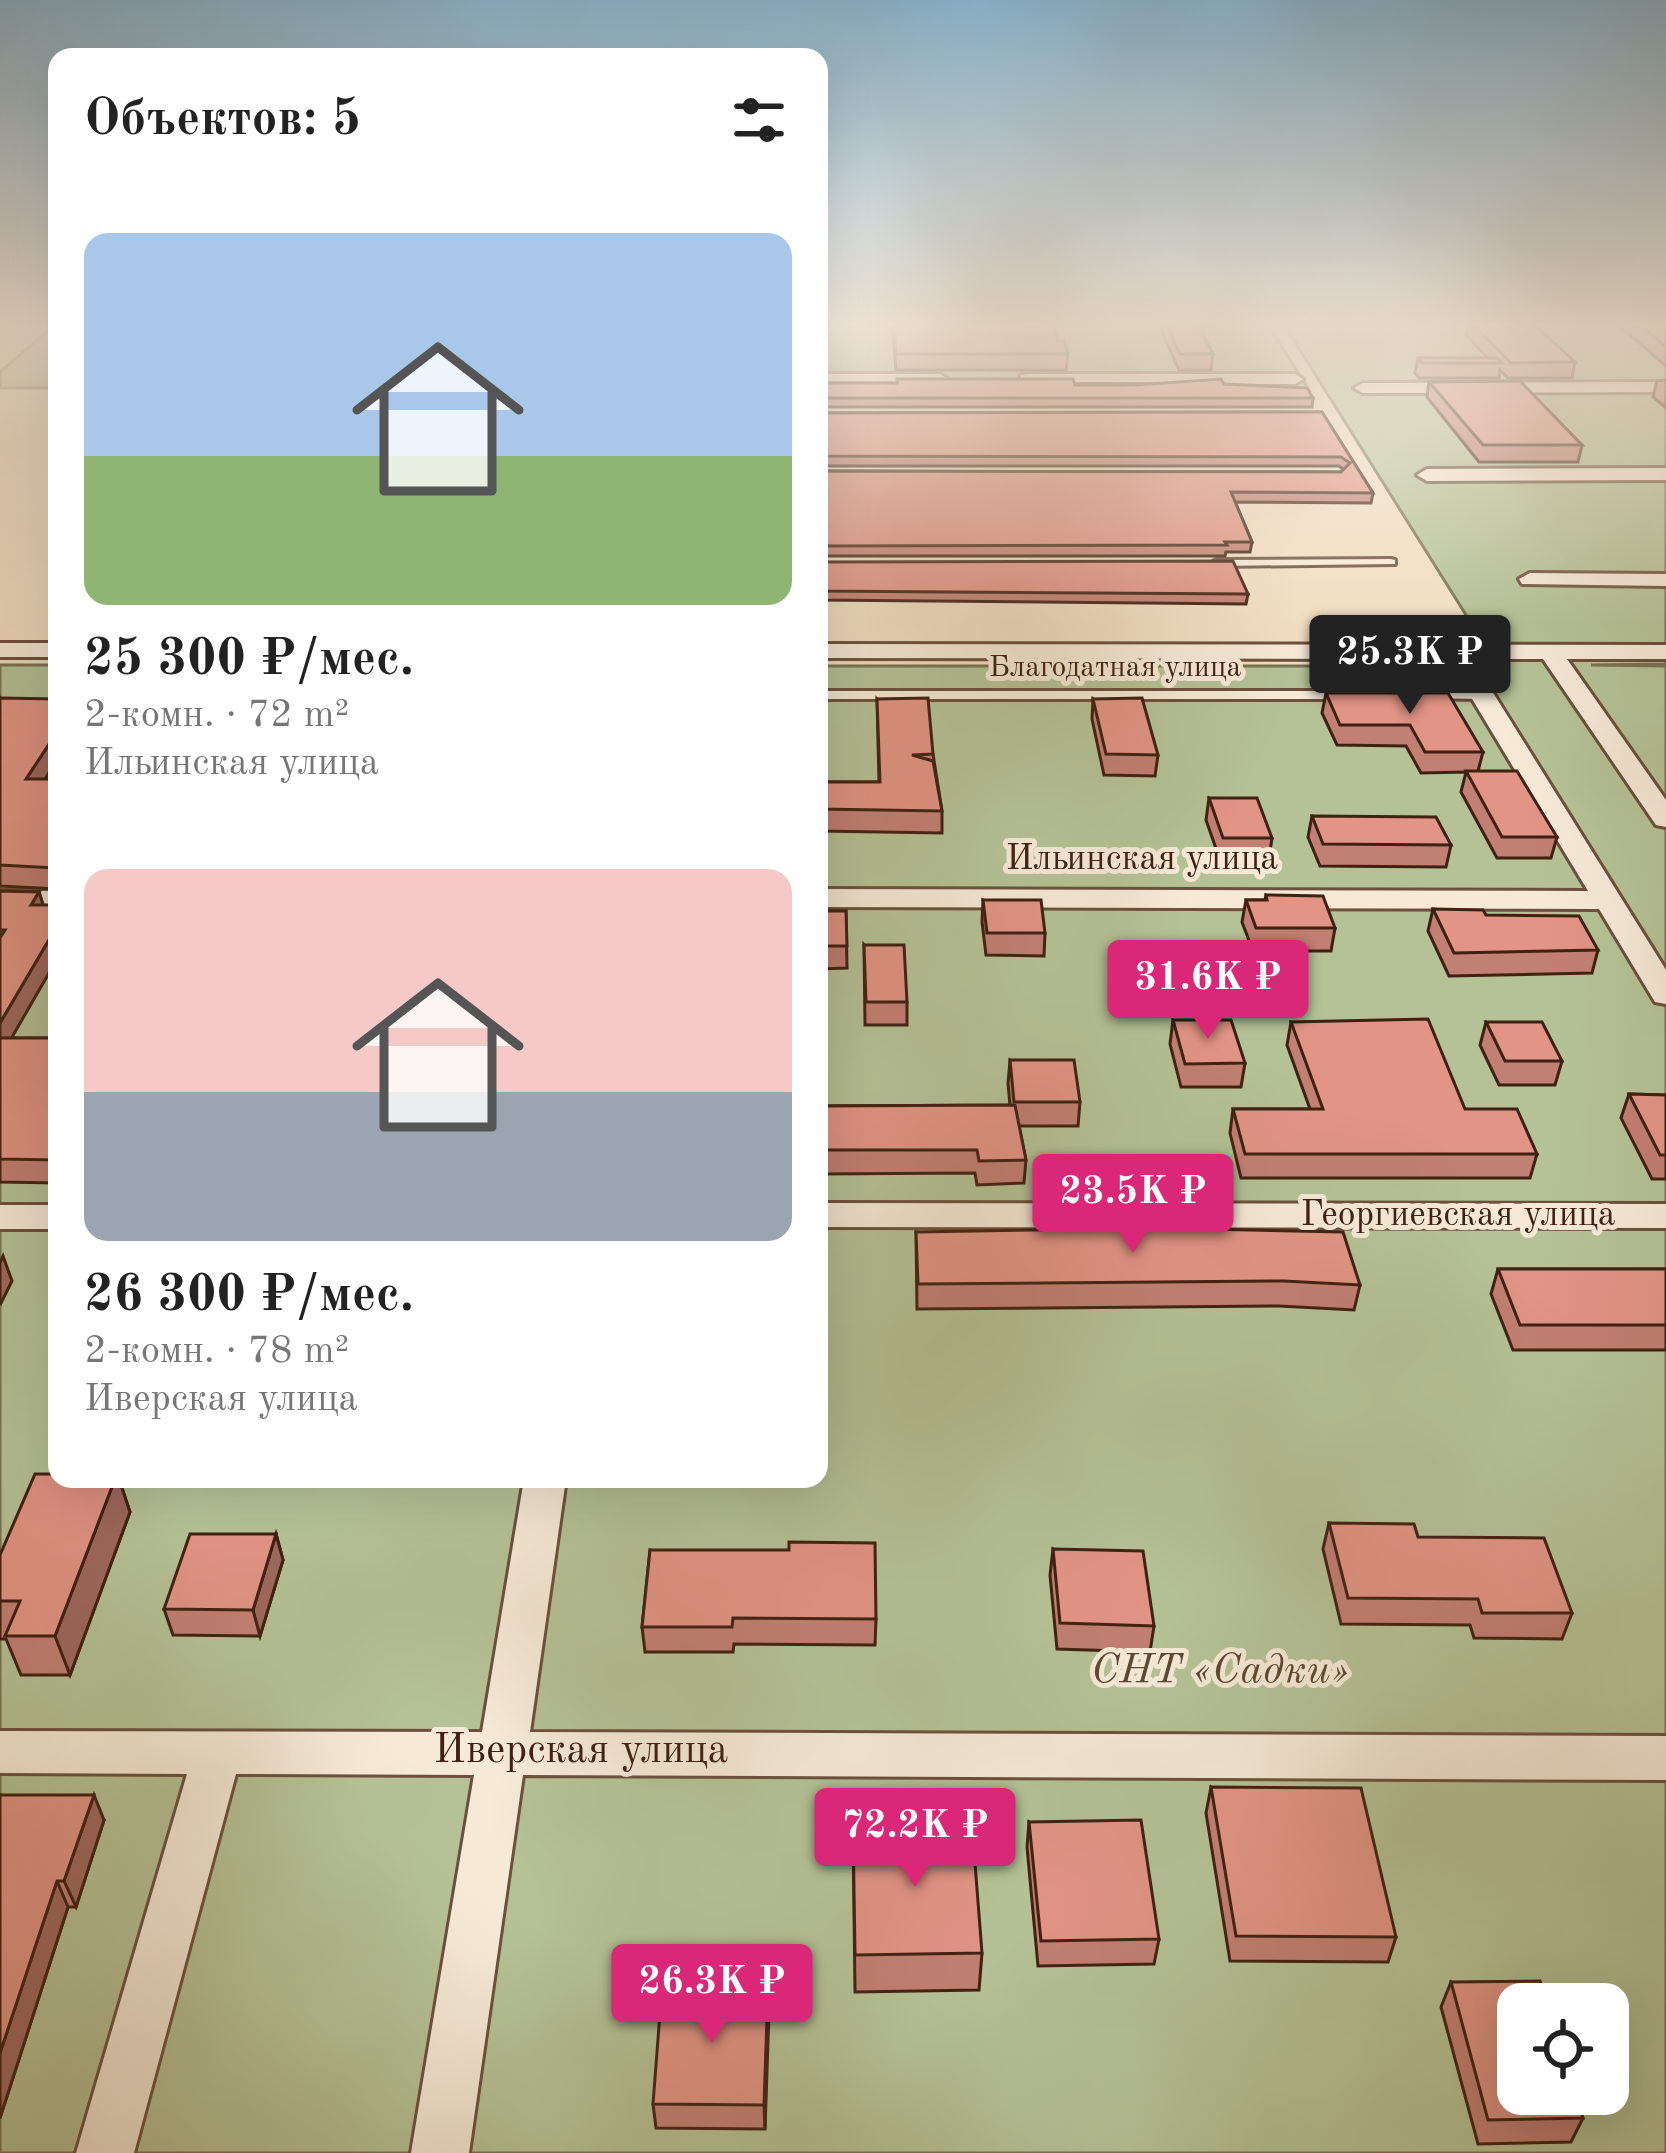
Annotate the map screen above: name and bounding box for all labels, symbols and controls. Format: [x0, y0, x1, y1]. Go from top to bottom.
icon: filters [726, 87, 792, 153]
text: Объектов: 5 [84, 95, 361, 146]
icon: home [330, 311, 546, 527]
pin: 25.3K ₽ [1299, 615, 1521, 717]
text: 25.3K ₽ [1336, 634, 1484, 673]
text: 25 300 ₽/мес. [84, 635, 414, 686]
street label: Благодатная улица [989, 653, 1241, 683]
text: 2-комн. · 72 m² [84, 696, 349, 735]
text: Ильинская улица [84, 744, 379, 783]
street label: Ильинская улица [1006, 842, 1278, 878]
pin: 31.6K ₽ [1097, 940, 1319, 1042]
icon: home [330, 947, 546, 1163]
text: 31.6K ₽ [1134, 959, 1282, 998]
pin: 23.5K ₽ [1022, 1154, 1244, 1256]
text: 23.5K ₽ [1059, 1173, 1207, 1212]
street label: Георгиевская улица [1300, 1198, 1616, 1234]
text: 26 300 ₽/мес. [84, 1271, 414, 1322]
text: 2-комн. · 78 m² [84, 1332, 349, 1371]
text: Иверская улица [84, 1380, 358, 1419]
park label: СНТ «Садки» [1091, 1651, 1349, 1693]
street label: Иверская улица [434, 1730, 728, 1772]
pin: 72.2K ₽ [804, 1788, 1026, 1890]
text: 72.2K ₽ [841, 1807, 989, 1846]
pin: 26.3K ₽ [601, 1944, 823, 2046]
text: 26.3K ₽ [638, 1963, 786, 2002]
map controls [1497, 1983, 1629, 2115]
button: locate [1497, 1983, 1629, 2115]

